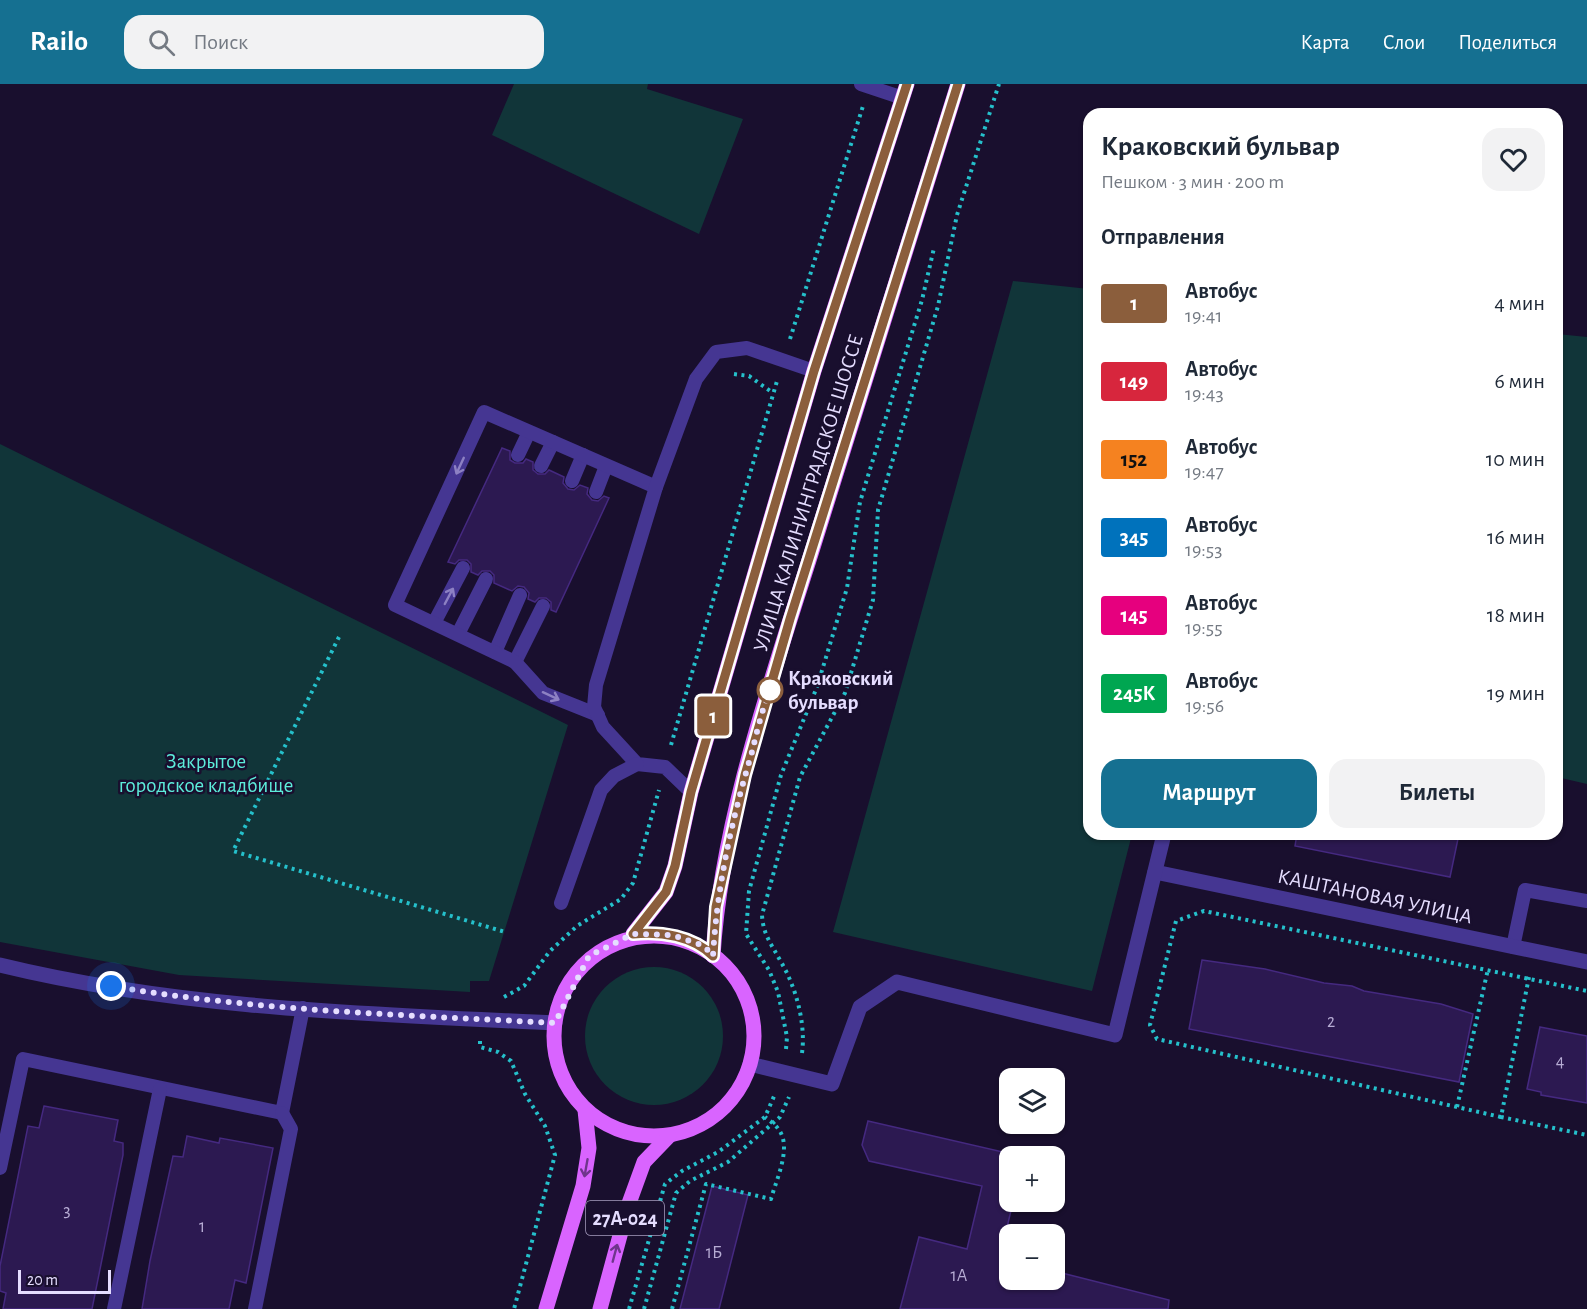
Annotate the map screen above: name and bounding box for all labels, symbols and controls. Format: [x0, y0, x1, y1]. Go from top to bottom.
search box [124, 15, 544, 69]
icon: search [145, 26, 178, 59]
text: Railo [30, 28, 88, 56]
text: Поиск [193, 31, 248, 53]
text: Карта [1300, 32, 1350, 53]
text: Слои [1383, 32, 1425, 53]
text: Поделиться [1458, 32, 1557, 53]
button: heart [1482, 128, 1545, 191]
text: Краковский бульвар [1101, 133, 1340, 161]
text: Пешком · 3 мин · 200 m [1101, 172, 1284, 192]
text: Отправления [1101, 226, 1225, 248]
text: Автобус [1185, 280, 1258, 302]
text: 4 мин [1494, 292, 1545, 314]
text: 1 [1130, 293, 1138, 314]
text: 19:41 [1185, 306, 1222, 326]
street label: УЛИЦА КАЛИНИНГРАДСКОЕ ШОССЕ [750, 332, 867, 654]
text: Автобус [1185, 358, 1258, 380]
text: 6 мин [1494, 370, 1545, 392]
text: 149 [1120, 371, 1148, 392]
text: 19:43 [1185, 384, 1224, 404]
text: Автобус [1185, 436, 1258, 458]
text: 10 мин [1486, 448, 1545, 470]
text: 152 [1121, 449, 1147, 470]
one-way arrow [453, 456, 465, 474]
text: 19:47 [1185, 462, 1224, 482]
text: Автобус [1185, 514, 1258, 536]
text: 16 мин [1487, 526, 1545, 548]
text: 345 [1120, 527, 1148, 548]
text: 19:53 [1185, 540, 1222, 560]
one-way arrow [444, 587, 455, 605]
text: Автобус [1185, 592, 1258, 614]
text: 18 мин [1487, 604, 1545, 626]
text: 145 [1120, 605, 1148, 626]
text: 19:55 [1185, 618, 1223, 638]
place label: Краковский бульвар [788, 668, 893, 713]
text: Автобус [1185, 670, 1258, 692]
marker: Краковский бульвар [757, 677, 783, 703]
text: 19 мин [1487, 682, 1545, 704]
text: 245К [1113, 683, 1155, 704]
one-way arrow [542, 690, 560, 702]
line badge: 1 [694, 696, 732, 736]
text: 19:56 [1185, 696, 1224, 716]
text: 1 [709, 706, 717, 727]
park label: Закрытое городское кладбище [119, 751, 293, 796]
button: Маршрут [1101, 759, 1317, 828]
button: Билеты [1329, 759, 1545, 828]
street label: КАШТАНОВАЯ УЛИЦА [1276, 866, 1474, 927]
your location [96, 971, 126, 1001]
house number: 2 [1327, 1013, 1335, 1031]
house number: 4 [1556, 1053, 1565, 1071]
map controls [999, 1068, 1065, 1290]
button: layers [999, 1068, 1065, 1134]
button: + [999, 1146, 1065, 1212]
one-way arrow [580, 1157, 591, 1177]
road number: 27А-024 [586, 1201, 664, 1235]
house number: 3 [63, 1202, 71, 1220]
house number: 1 [199, 1218, 205, 1236]
button: − [999, 1224, 1065, 1290]
one-way arrow [610, 1243, 621, 1262]
house number: 1Б [706, 1244, 722, 1262]
scale bar [18, 1267, 111, 1294]
house number: 1А [951, 1267, 968, 1285]
text: 20 m [27, 1272, 58, 1288]

